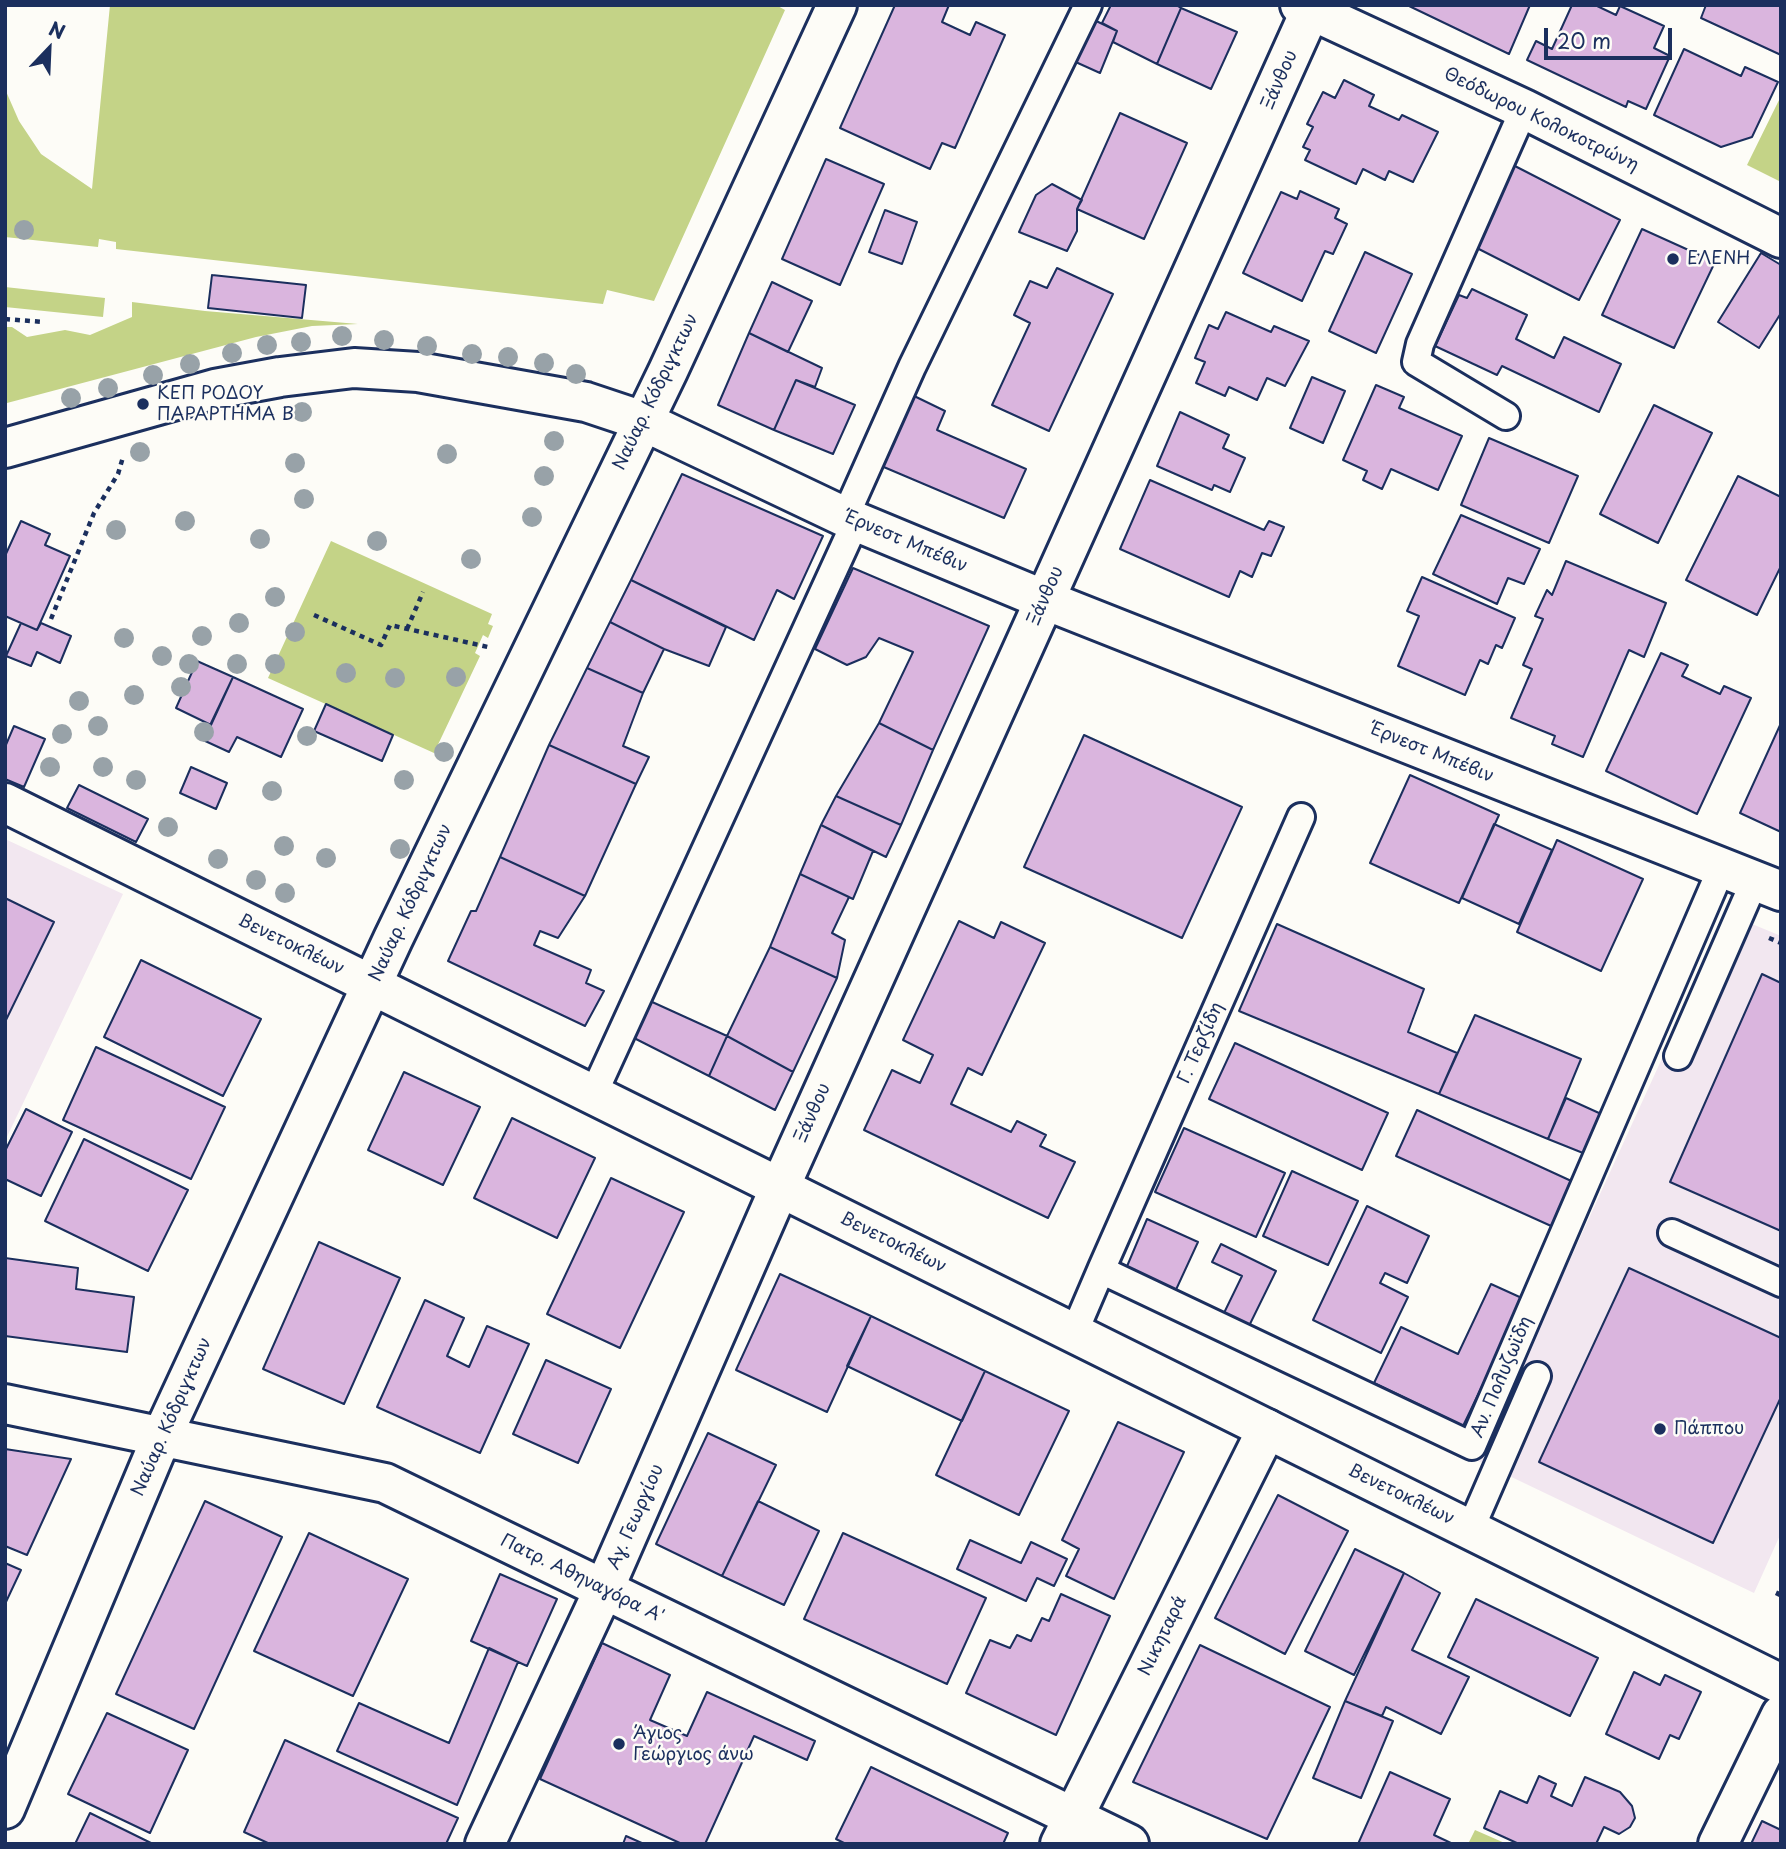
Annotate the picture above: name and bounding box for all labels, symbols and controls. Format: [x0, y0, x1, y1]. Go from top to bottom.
north arrow [14, 14, 84, 84]
text: N [45, 14, 70, 45]
scale bar [1548, 14, 1676, 58]
text: 20 m [1557, 24, 1611, 56]
street label: Ξάνθου [1257, 47, 1303, 113]
street label: Θεόδωρου Κολοκοτρώνη [1440, 63, 1642, 177]
place label: ΕΛΕΝΗ [1687, 248, 1750, 270]
marker: ΕΛΕΝΗ [1665, 251, 1681, 267]
street label: Ναύαρ. Κόδριγκτων [609, 310, 703, 474]
place label: ΚΕΠ ΡΟΔΟΥ ΠΑΡΑΡΤΗΜΑ Β [157, 383, 294, 426]
marker: ΚΕΠ ΡΟΔΟΥ ΠΑΡΑΡΤΗΜΑ Β [135, 396, 151, 412]
street label: Έρνεστ Μπέβιν [841, 506, 971, 578]
street label: Ξάνθου [1023, 563, 1069, 629]
street label: Έρνεστ Μπέβιν [1367, 718, 1497, 788]
street label: Ναύαρ. Κόδριγκτων [365, 821, 457, 985]
street label: Βενετοκλέων [234, 910, 348, 980]
street label: Γ. Τερζίδη [1173, 999, 1229, 1087]
street label: Ξάνθου [790, 1080, 836, 1146]
street label: Βενετοκλέων [836, 1208, 950, 1278]
street label: Αν. Πολυζωϊδη [1467, 1313, 1537, 1441]
street label: Ναύαρ. Κόδριγκτων [127, 1334, 217, 1500]
place label: Πάππου [1674, 1418, 1744, 1440]
marker: Πάππου [1652, 1421, 1668, 1437]
street label: Βενετοκλέων [1344, 1460, 1458, 1530]
street label: Αγ. Γεωργίου [603, 1461, 669, 1573]
street label: Πατρ. Αθηναγόρα Α' [497, 1530, 667, 1628]
street label: Νικηταρά [1134, 1592, 1192, 1680]
place label: Άγιος Γεώργιος άνω [633, 1723, 754, 1766]
marker: Άγιος Γεώργιος άνω [611, 1736, 627, 1752]

